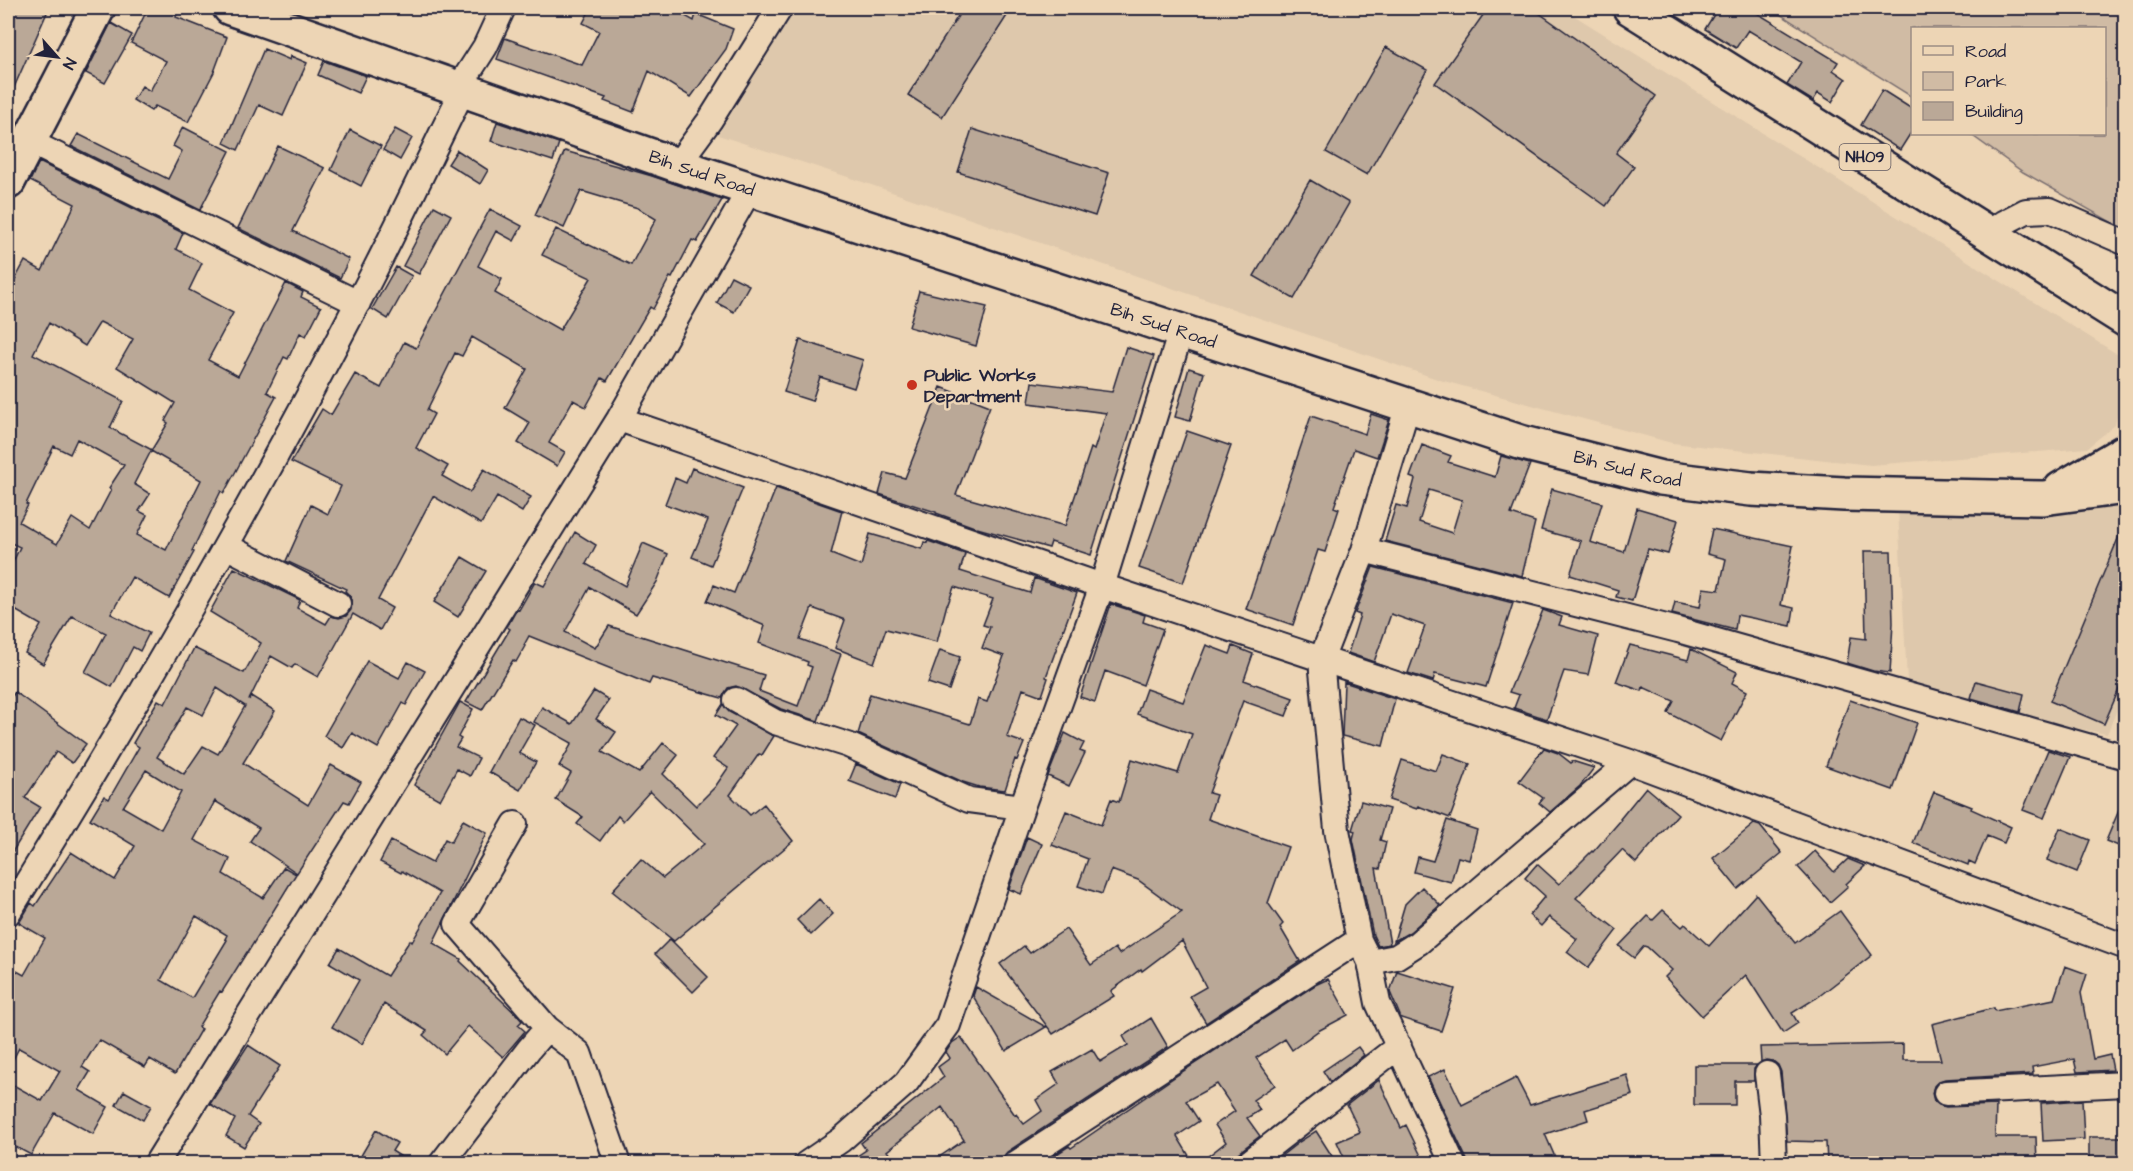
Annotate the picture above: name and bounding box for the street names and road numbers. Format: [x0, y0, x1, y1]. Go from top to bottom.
street label: Bih Sud Road [646, 144, 758, 202]
road number: NH09 [1840, 144, 1890, 170]
street label: Bih Sud Road [1107, 296, 1220, 354]
street label: Bih Sud Road [1571, 444, 1683, 493]

